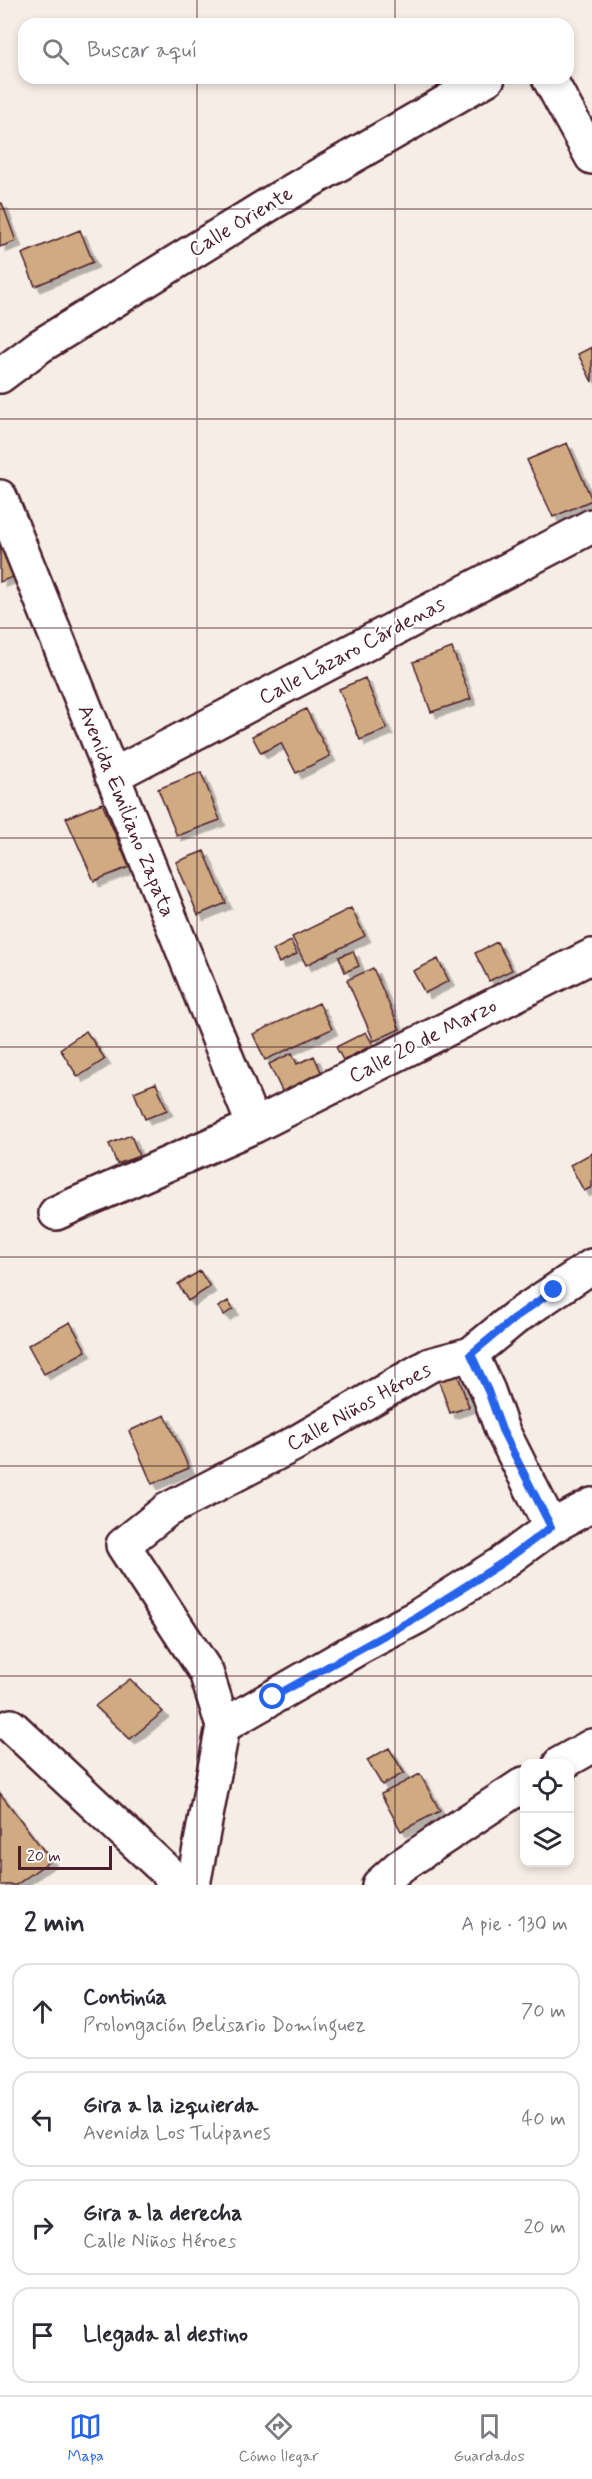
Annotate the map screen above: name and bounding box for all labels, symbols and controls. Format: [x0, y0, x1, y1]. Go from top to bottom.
search box [18, 18, 574, 84]
icon: search [39, 35, 72, 68]
text: Buscar aquí [87, 37, 198, 65]
street label: Calle Oriente [184, 180, 298, 264]
street label: Calle Lázaro Cárdenas [254, 590, 450, 712]
street label: Avenida Emiliano Zapata [71, 701, 181, 921]
street label: Calle 20 de Marzo [344, 992, 502, 1090]
route end [540, 1276, 566, 1302]
street label: Calle Niños Héroes [282, 1356, 436, 1458]
route start [259, 1683, 285, 1709]
map controls [520, 1759, 574, 1867]
button: locate [520, 1759, 574, 1813]
button: layers [520, 1813, 574, 1867]
scale bar [18, 1843, 112, 1870]
text: 20 m [27, 1846, 61, 1867]
text: 2 min [24, 1907, 85, 1941]
text: A pie · 130 m [461, 1911, 568, 1938]
text: Continúa [83, 1984, 167, 2012]
icon: ahead [26, 1995, 59, 2028]
text: 70 m [521, 1998, 566, 2025]
text: Prolongación Belisario Domínguez [83, 2012, 366, 2039]
text: Gira a la izquierda [83, 2092, 258, 2120]
icon: left [26, 2103, 59, 2136]
text: 40 m [522, 2106, 566, 2133]
text: Avenida Los Tulipanes [83, 2120, 271, 2147]
text: Gira a la derecha [83, 2200, 243, 2228]
icon: right [26, 2211, 59, 2244]
text: 20 m [523, 2214, 566, 2241]
text: Calle Niños Héroes [83, 2228, 236, 2255]
icon: arrive [26, 2319, 59, 2352]
text: Llegada al destino [83, 2321, 248, 2349]
tab: Mapa [67, 2410, 104, 2467]
tab: Cómo llegar [239, 2410, 319, 2467]
tab: Guardados [453, 2410, 525, 2467]

